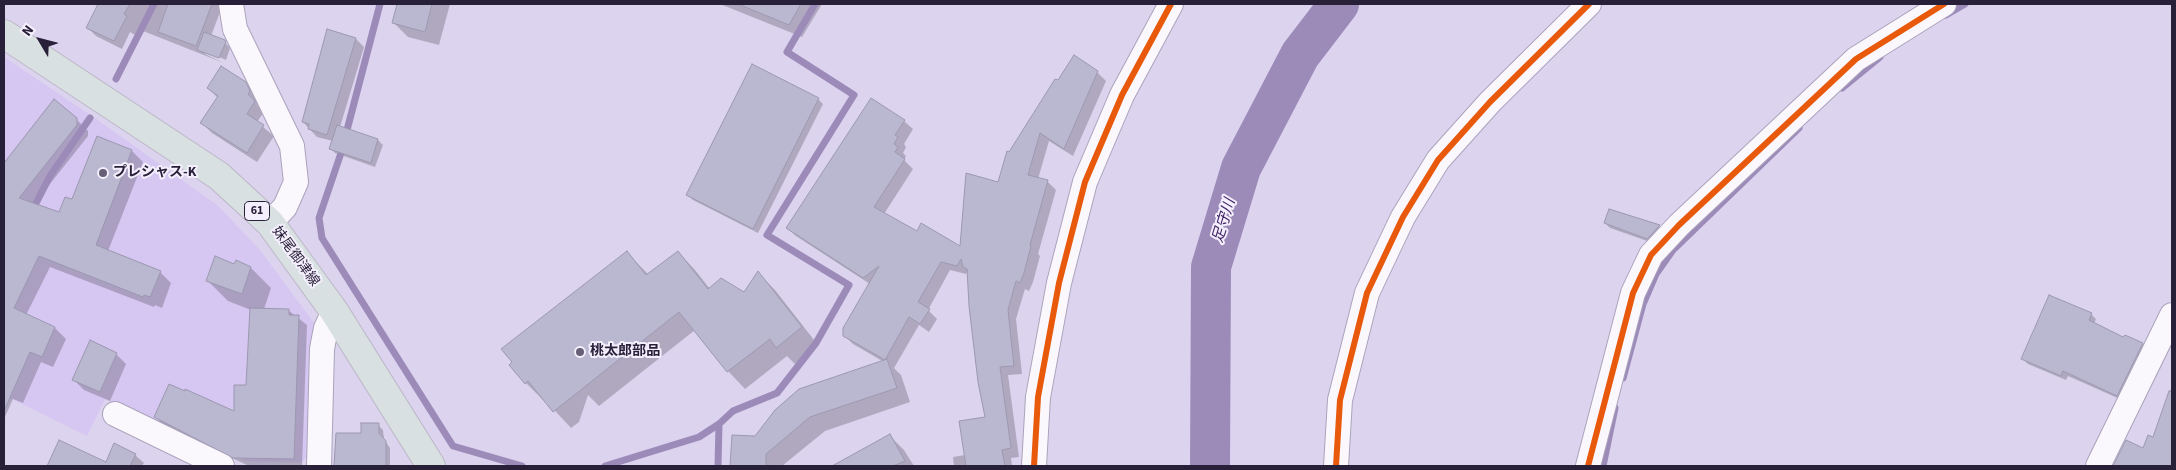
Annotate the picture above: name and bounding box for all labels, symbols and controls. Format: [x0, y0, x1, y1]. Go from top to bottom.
north arrow [15, 15, 65, 65]
text: N [17, 21, 39, 41]
place label: プレシャス-K [113, 165, 196, 181]
marker: プレシャス-K [97, 167, 109, 179]
water label: 足守川 [1210, 197, 1240, 245]
road number: 61 [244, 202, 270, 220]
street label: 妹尾御津線 [268, 224, 322, 290]
place label: 桃太郎部品 [590, 344, 660, 360]
marker: 桃太郎部品 [574, 346, 586, 358]

